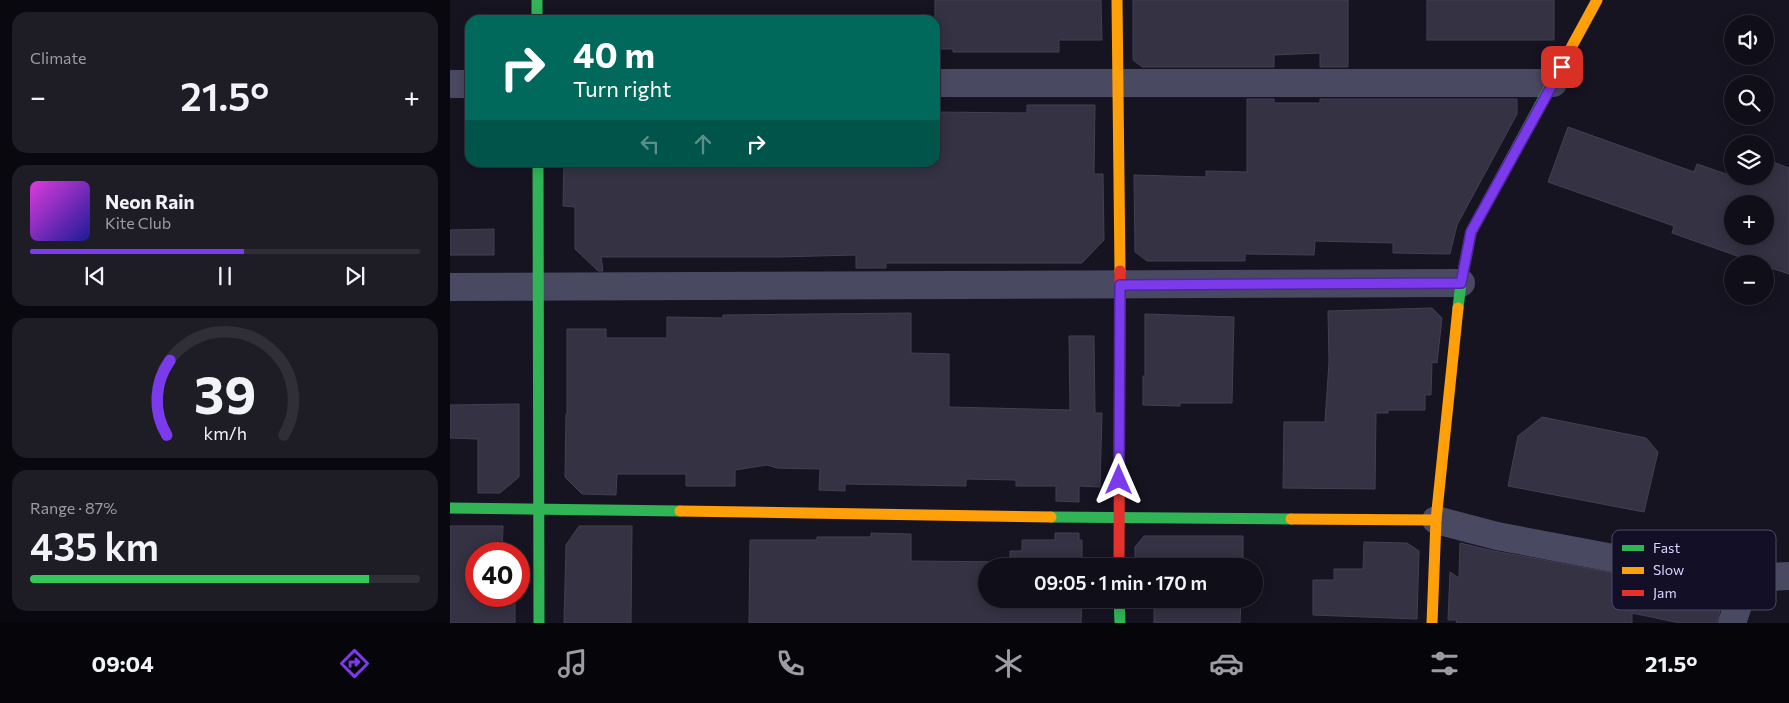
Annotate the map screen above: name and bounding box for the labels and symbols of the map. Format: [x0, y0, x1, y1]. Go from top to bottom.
pin [1541, 46, 1583, 88]
position arrow [1092, 453, 1144, 505]
legend [1612, 530, 1776, 610]
text: Fast [1653, 539, 1680, 556]
speed limit sign: 40 [465, 542, 530, 607]
text: Slow [1653, 561, 1684, 578]
text: Jam [1653, 584, 1677, 601]

